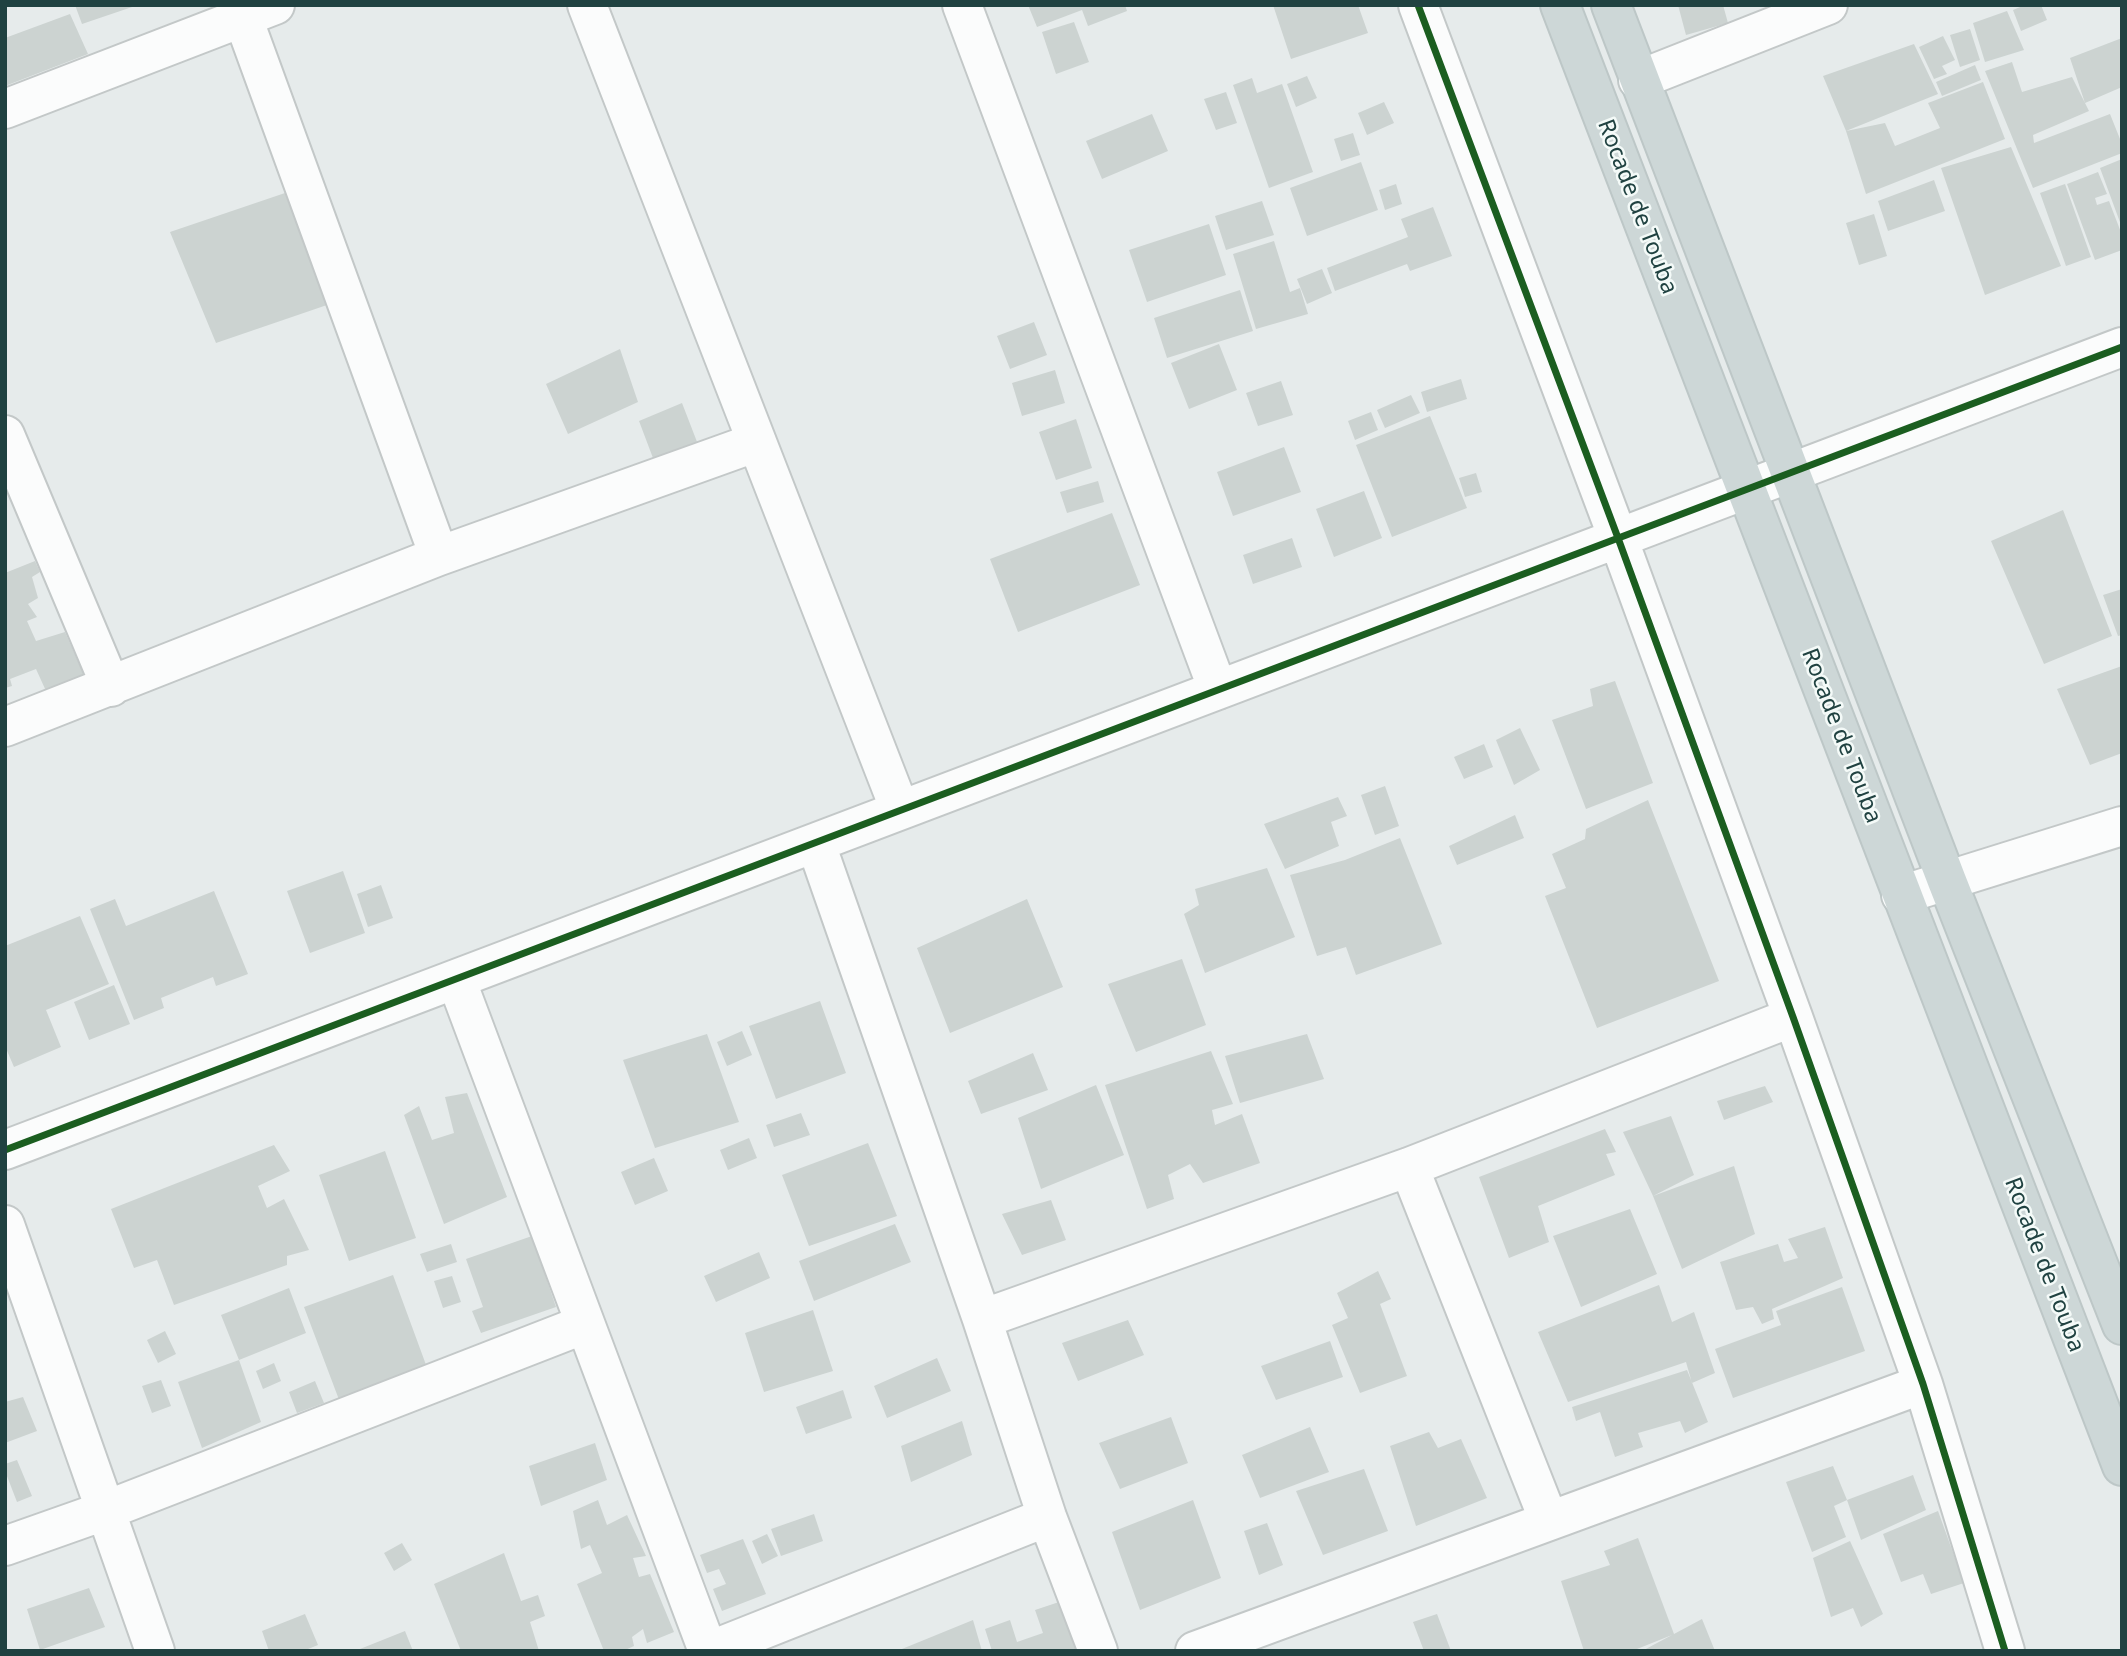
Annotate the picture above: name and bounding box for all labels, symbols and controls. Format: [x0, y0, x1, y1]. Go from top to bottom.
street label: Rocade de Touba [1591, 116, 1683, 298]
street label: Rocade de Touba [1795, 645, 1887, 827]
street label: Rocade de Touba [1998, 1174, 2090, 1356]

